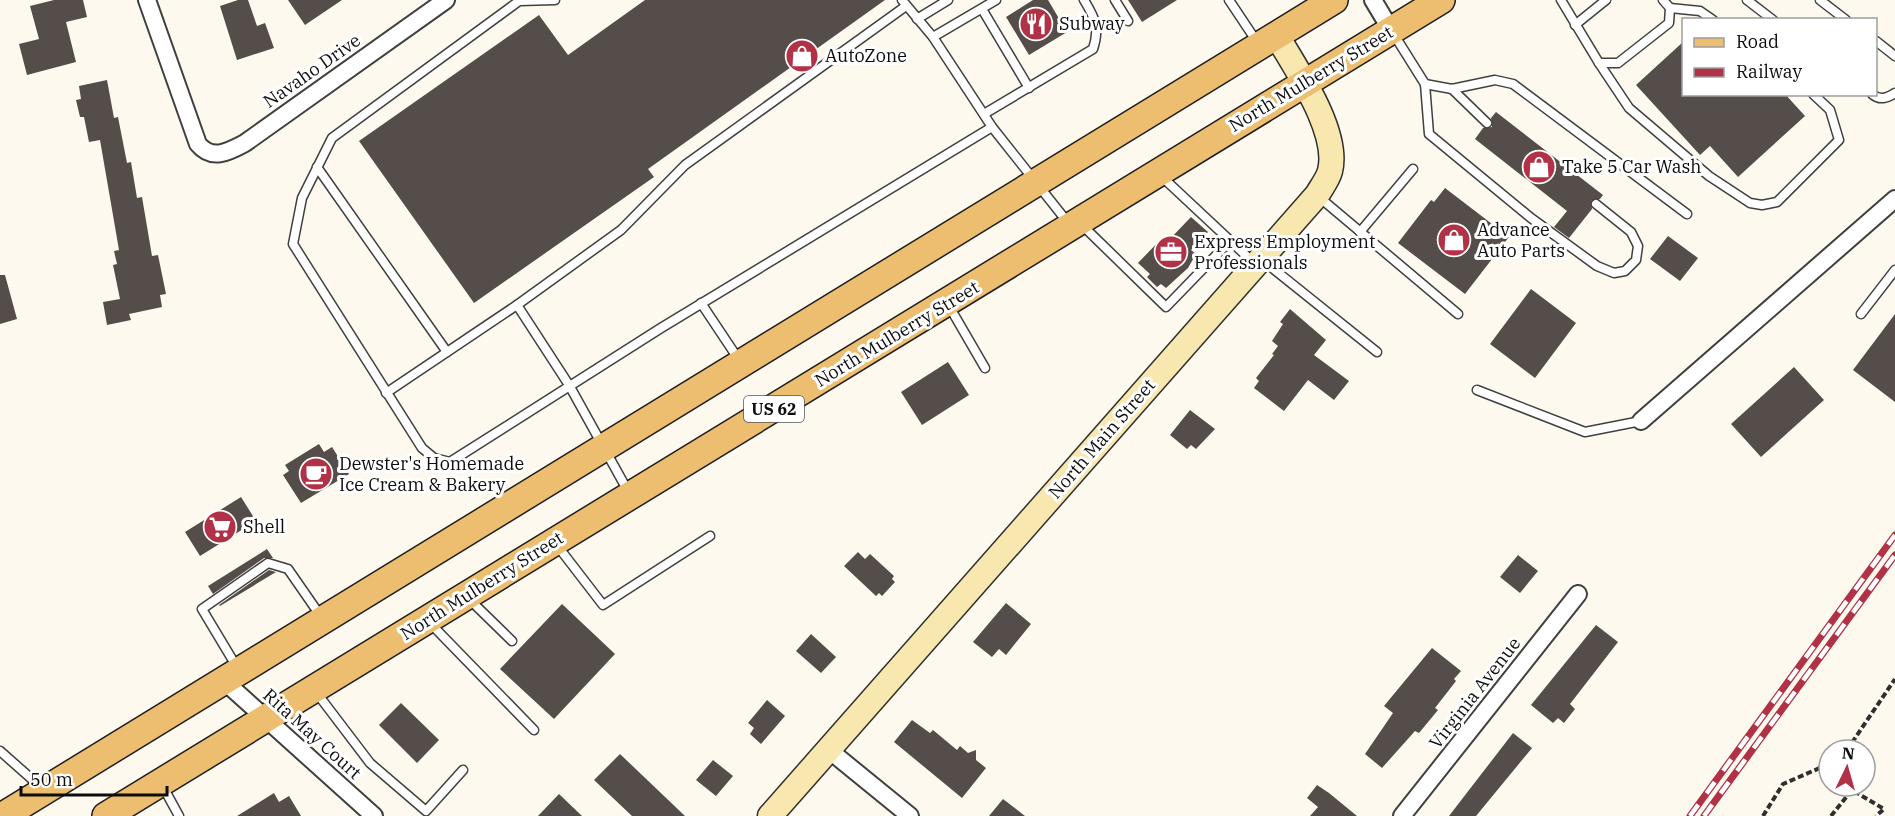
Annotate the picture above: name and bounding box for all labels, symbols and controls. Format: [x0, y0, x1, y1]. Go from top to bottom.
restaurant icon: Subway [1018, 6, 1054, 42]
place label: Subway [1059, 12, 1125, 35]
legend [1682, 18, 1877, 96]
street label: North Mulberry Street [1224, 20, 1397, 137]
street label: Navaho Drive [259, 29, 365, 113]
text: Road [1736, 30, 1779, 53]
shop icon: AutoZone [784, 38, 820, 74]
place label: AutoZone [825, 44, 907, 67]
text: Railway [1736, 60, 1802, 83]
shop icon: Take 5 Car Wash [1521, 149, 1557, 185]
place label: Take 5 Car Wash [1562, 155, 1702, 178]
place label: Advance Auto Parts [1477, 218, 1565, 262]
shop icon: Advance Auto Parts [1436, 222, 1472, 258]
place label: Express Employment Professionals [1194, 230, 1375, 274]
office icon: Express Employment Professionals [1153, 234, 1189, 270]
street label: North Mulberry Street [810, 275, 983, 392]
street label: North Main Street [1043, 374, 1160, 503]
road number: US 62 [744, 396, 804, 422]
place label: Dewster's Homemade Ice Cream & Bakery [339, 452, 524, 496]
cafe icon: Dewster's Homemade Ice Cream & Bakery [298, 456, 334, 492]
supermarket icon: Shell [202, 509, 238, 545]
place label: Shell [243, 515, 285, 538]
street label: North Mulberry Street [396, 526, 567, 645]
street label: Virginia Avenue [1424, 632, 1525, 753]
street label: Rita May Court [258, 683, 366, 784]
north arrow [1817, 738, 1877, 798]
text: N [1841, 743, 1855, 764]
scale bar [21, 759, 166, 797]
text: 50 m [30, 768, 73, 791]

